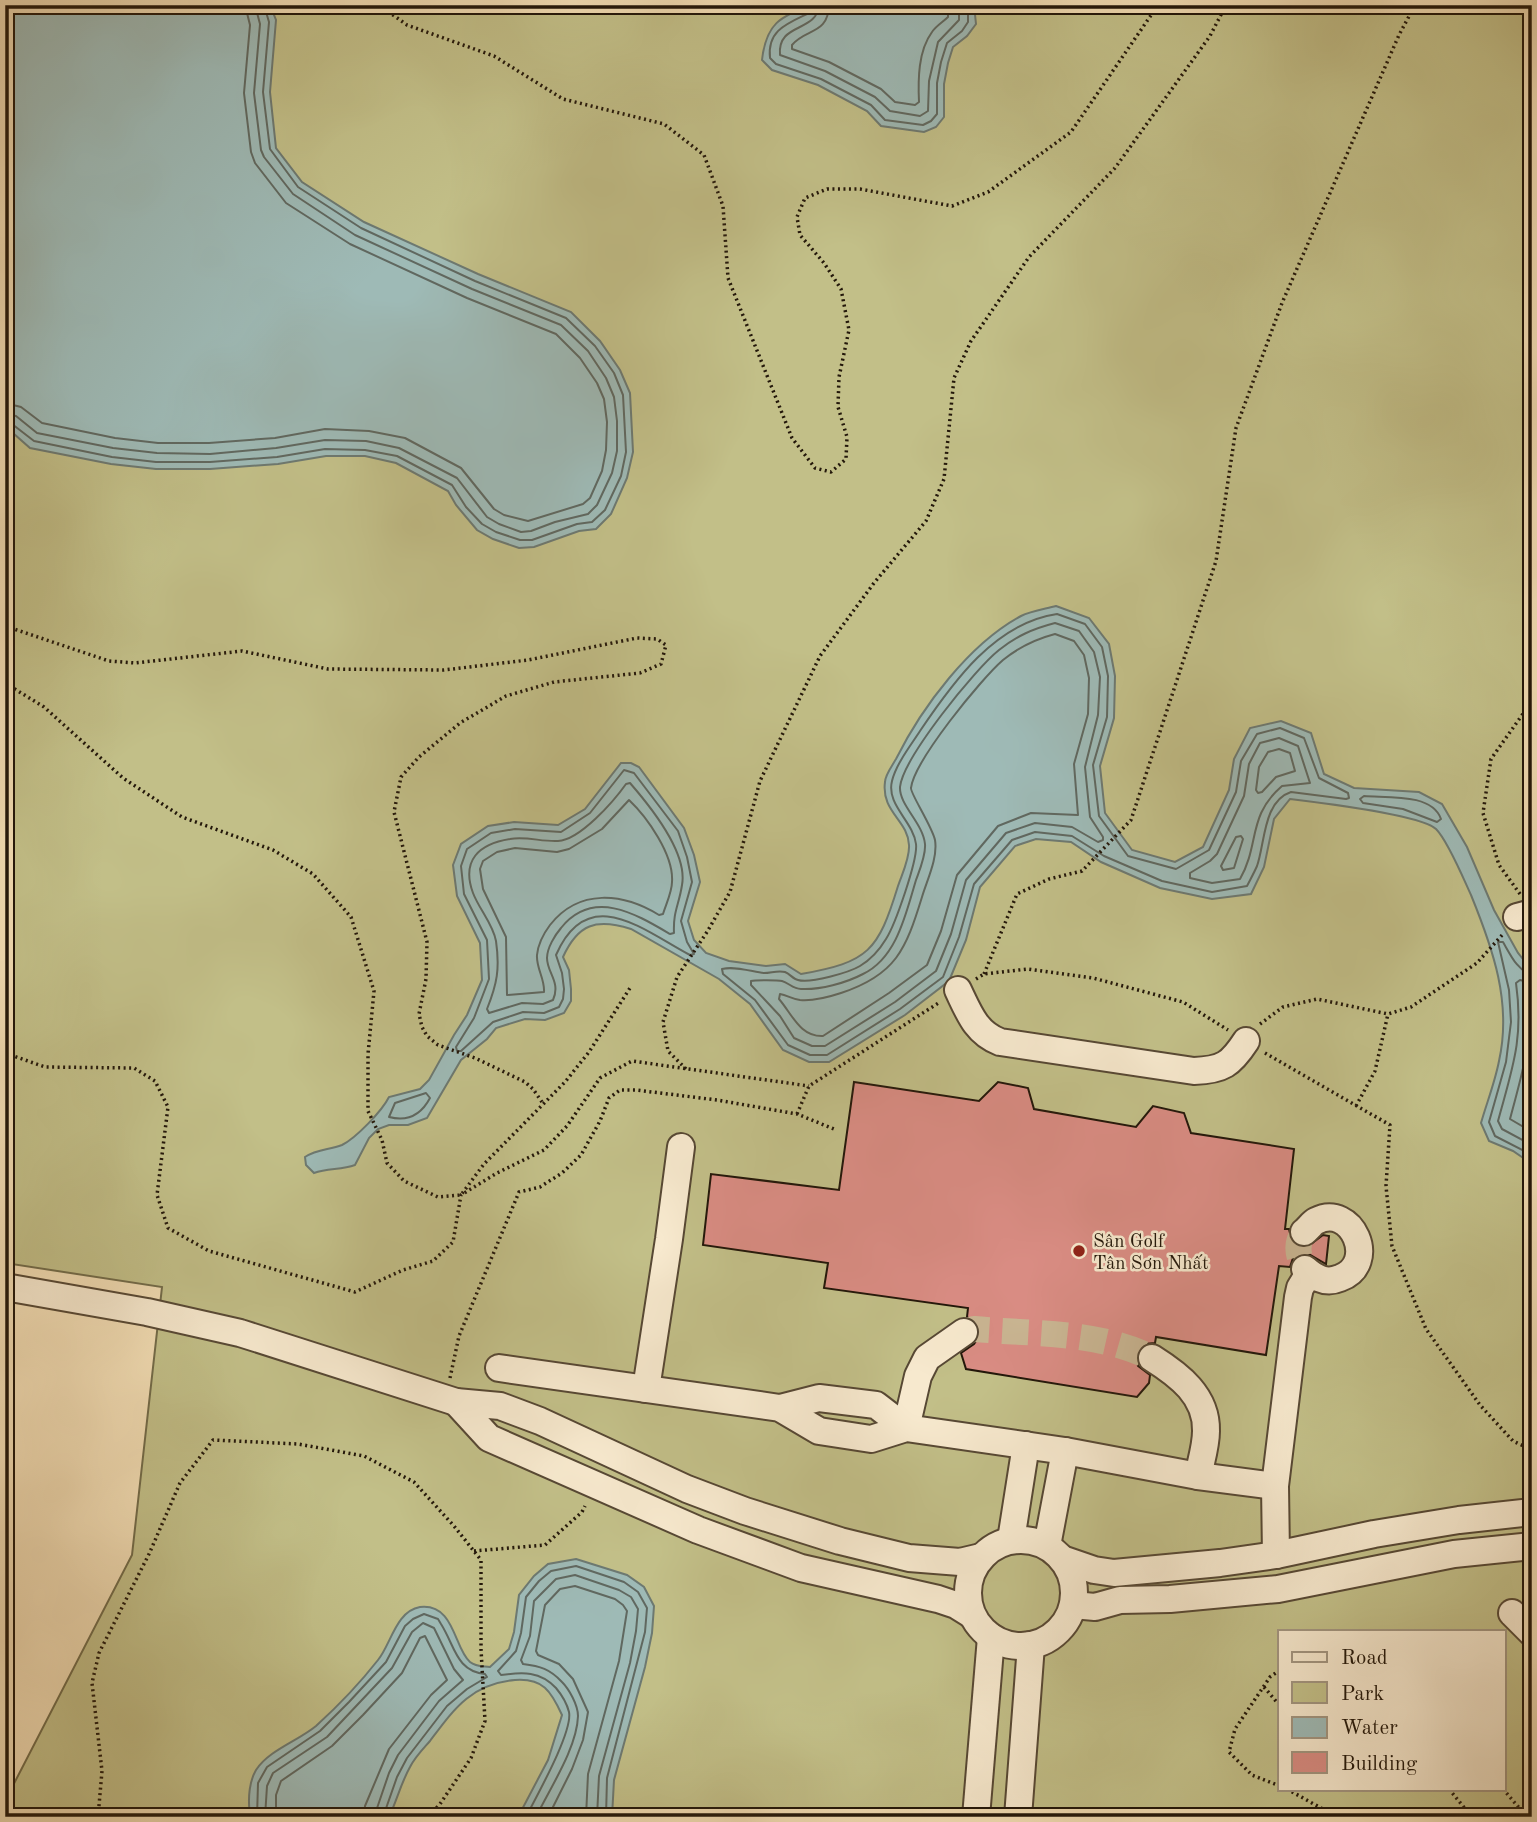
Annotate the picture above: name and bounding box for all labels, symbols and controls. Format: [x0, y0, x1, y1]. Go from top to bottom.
place label: Sân Golf Tân Sơn Nhất [1093, 1233, 1209, 1274]
marker: Sân Golf Tân Sơn Nhất [1071, 1243, 1087, 1259]
legend [1278, 1630, 1506, 1790]
text: Road [1341, 1648, 1388, 1669]
text: Park [1341, 1684, 1384, 1705]
text: Water [1341, 1718, 1398, 1739]
text: Building [1341, 1754, 1418, 1775]

